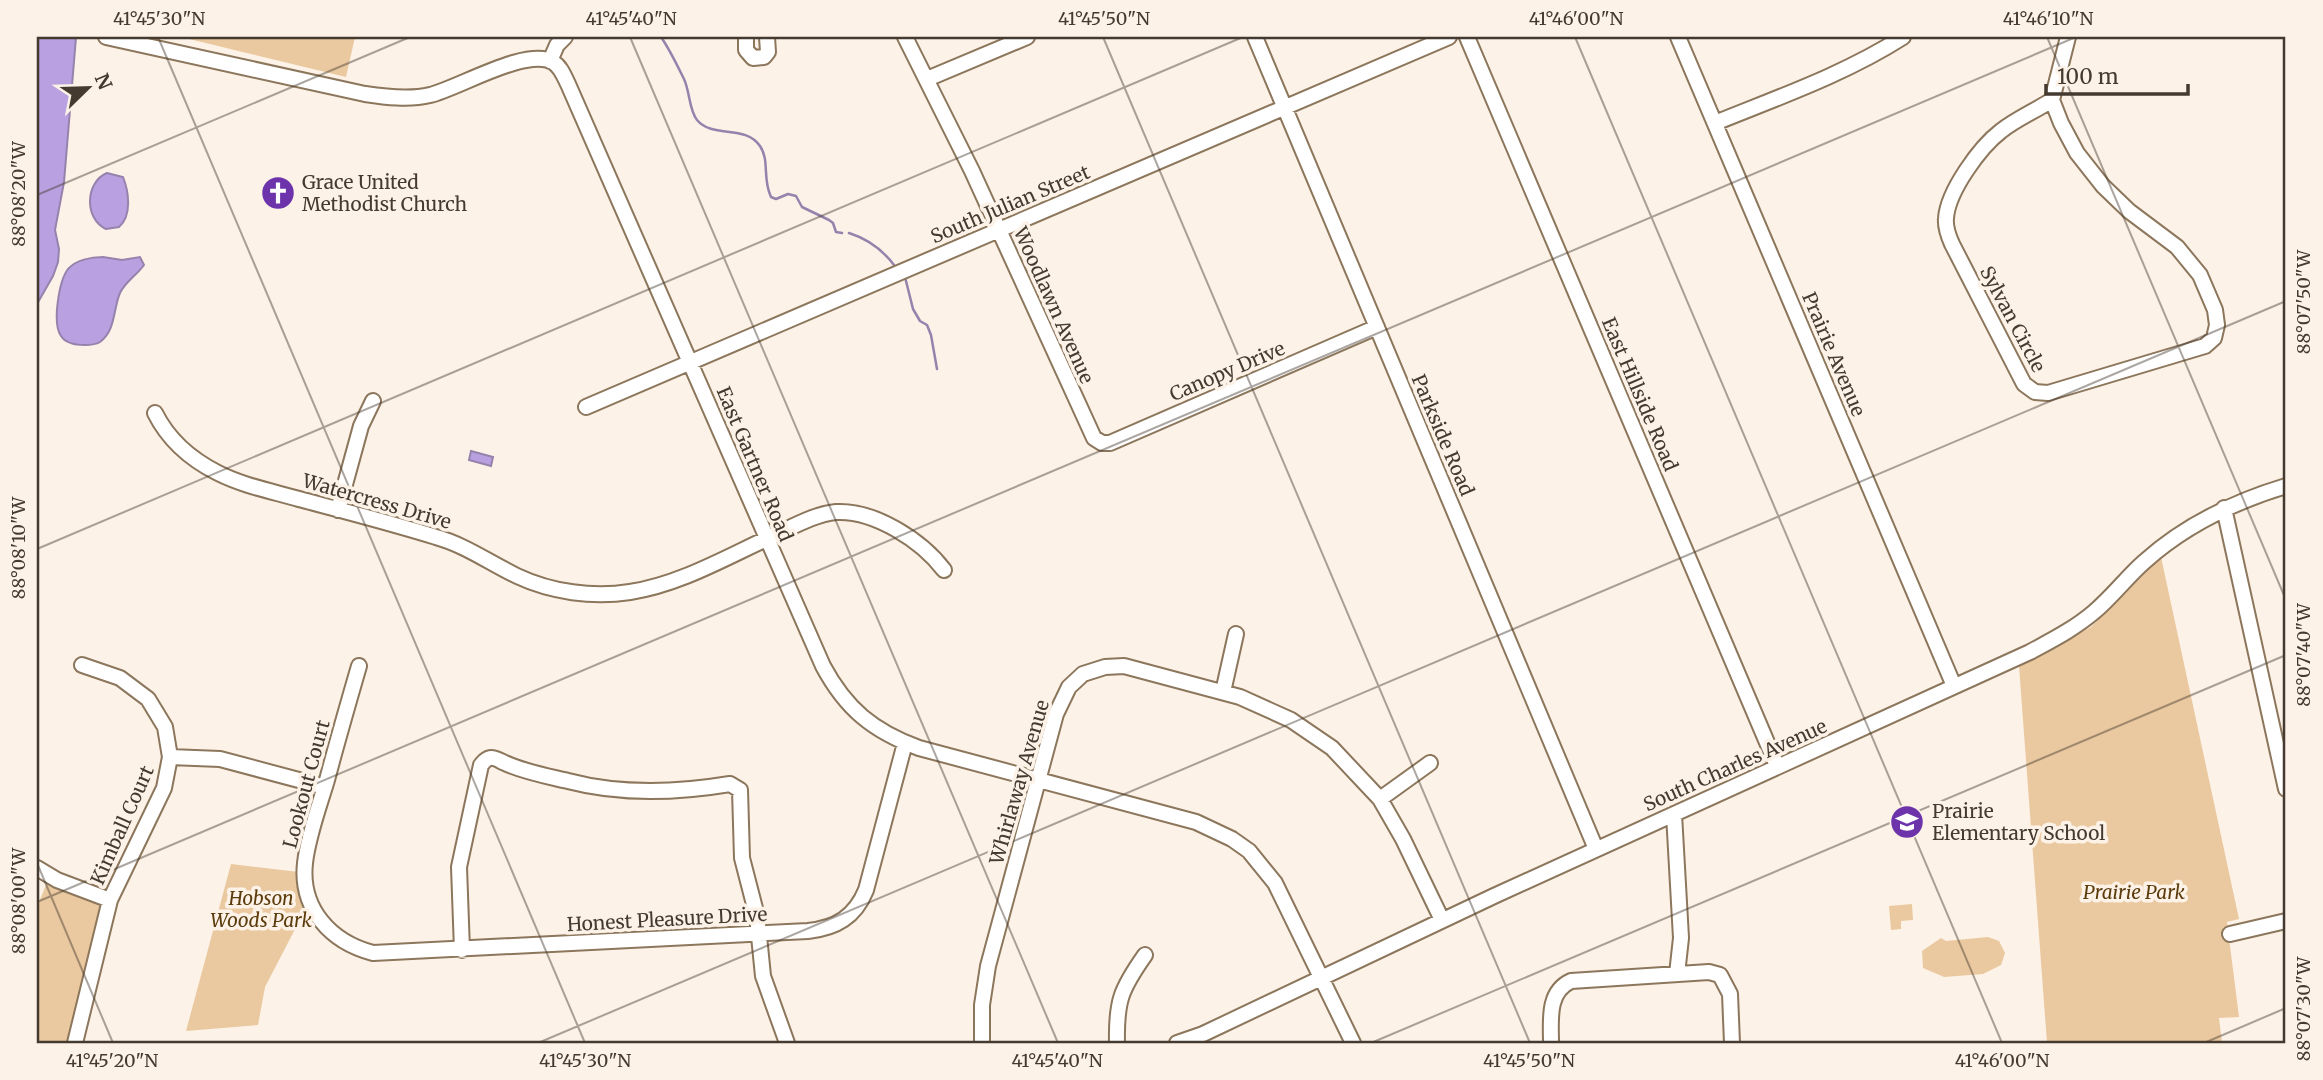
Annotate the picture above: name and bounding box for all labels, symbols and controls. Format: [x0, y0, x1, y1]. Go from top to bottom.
text: 41°45'30"N [113, 7, 205, 30]
text: 41°45'40"N [585, 7, 677, 30]
text: 41°45'50"N [1058, 7, 1150, 30]
text: 41°46'00"N [1529, 7, 1623, 30]
text: 41°46'10"N [2003, 7, 2093, 30]
north arrow [52, 52, 122, 122]
scale bar [2046, 52, 2188, 96]
text: 100 m [2057, 63, 2119, 90]
text: N [90, 70, 118, 93]
text: 88°08'20"W [7, 140, 30, 247]
street label: South Julian Street [927, 159, 1094, 248]
place label: Grace United Methodist Church [302, 170, 467, 216]
church icon: Grace United Methodist Church [259, 174, 297, 212]
street label: Woodlawn Avenue [1008, 222, 1099, 387]
text: 88°07'50"W [2292, 249, 2315, 354]
street label: Sylvan Circle [1975, 262, 2051, 376]
street label: Prairie Avenue [1797, 288, 1871, 420]
street label: East Hillside Road [1597, 314, 1683, 474]
street label: Canopy Drive [1166, 336, 1288, 406]
street label: Parkside Road [1407, 371, 1479, 499]
street label: East Gartner Road [712, 383, 798, 545]
street label: Watercress Drive [299, 468, 454, 534]
text: 88°08'10"W [7, 496, 30, 599]
text: 88°07'40"W [2292, 602, 2315, 707]
street label: Whirlaway Avenue [984, 697, 1054, 868]
street label: South Charles Avenue [1640, 714, 1831, 816]
street label: Lookout Court [277, 717, 335, 851]
street label: Kimball Court [85, 761, 159, 888]
place label: Prairie Elementary School [1932, 799, 2105, 845]
school or university icon: Prairie Elementary School [1888, 803, 1926, 841]
text: 88°08'00"W [7, 847, 30, 954]
park label: Prairie Park [2083, 880, 2186, 904]
park label: Hobson Woods Park [210, 886, 312, 932]
street label: Honest Pleasure Drive [566, 902, 768, 936]
text: 88°07'30"W [2292, 956, 2315, 1061]
text: 41°45'20"N [66, 1049, 158, 1072]
text: 41°45'30"N [539, 1049, 631, 1072]
text: 41°45'40"N [1011, 1049, 1103, 1072]
text: 41°45'50"N [1483, 1049, 1575, 1072]
text: 41°46'00"N [1955, 1049, 2049, 1072]

